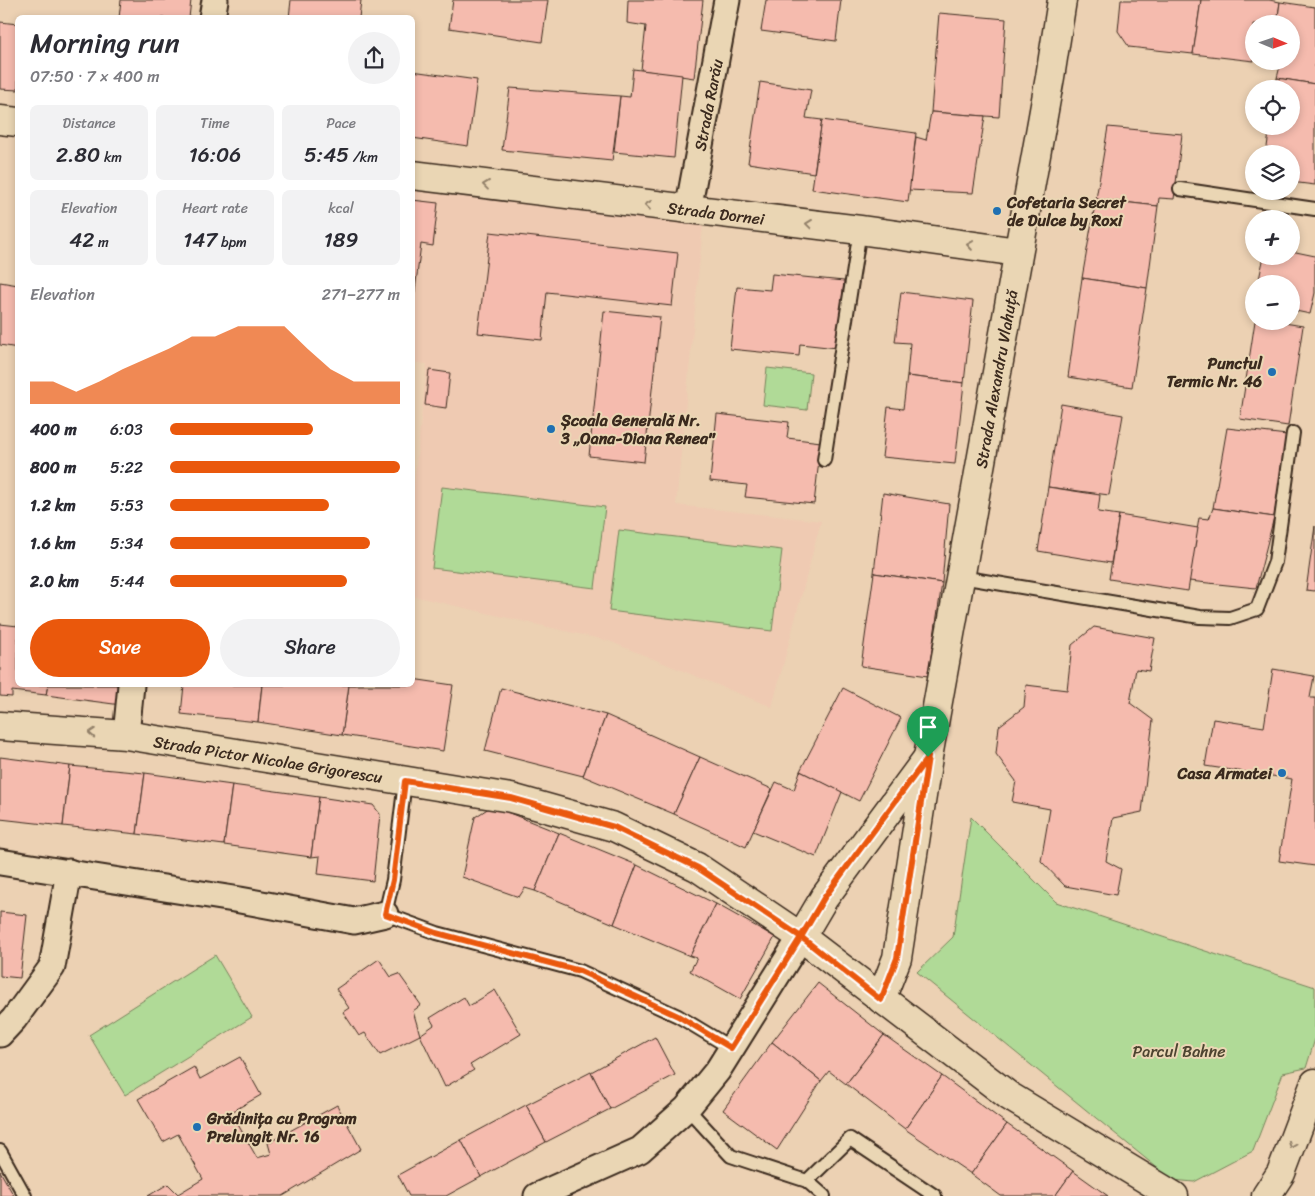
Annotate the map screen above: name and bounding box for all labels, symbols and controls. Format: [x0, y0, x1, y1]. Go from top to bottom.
north arrow [1245, 15, 1300, 70]
map controls [1245, 15, 1300, 330]
text: Morning run [30, 18, 180, 67]
button: share [348, 32, 400, 84]
street label: Strada Rarău [685, 56, 732, 154]
text: 07:50 · 7 × 400 m [30, 62, 160, 91]
button: locate [1245, 80, 1300, 135]
text: Distance [62, 111, 116, 136]
text: Time [200, 111, 230, 136]
text: Pace [326, 111, 356, 136]
text: 2.80 [56, 136, 100, 174]
text: 16:06 [189, 136, 241, 174]
text: 5:45 [304, 136, 349, 174]
text: km [100, 145, 122, 170]
text: /km [349, 145, 378, 170]
button: layers [1245, 145, 1300, 200]
one-way arrow [482, 180, 490, 191]
place label: Cofetaria Secret de Dulce by Roxi [1006, 188, 1127, 235]
street label: Strada Dornei [666, 193, 767, 234]
text: Elevation [61, 196, 117, 221]
text: Heart rate [182, 196, 248, 221]
text: kcal [328, 196, 354, 221]
one-way arrow [643, 200, 651, 211]
marker: Cofetaria Secret de Dulce by Roxi [991, 205, 1003, 217]
button: + [1245, 210, 1300, 265]
one-way arrow [805, 219, 813, 230]
text: 42 [69, 221, 94, 259]
text: 147 [183, 221, 217, 259]
text: 189 [324, 221, 358, 259]
text: m [94, 230, 109, 255]
text: bpm [217, 230, 247, 255]
one-way arrow [966, 240, 974, 251]
button: − [1245, 275, 1300, 330]
text: Elevation [30, 280, 95, 309]
text: 271–277 m [322, 280, 400, 309]
street label: Strada Alexandru Vlahuță [967, 287, 1027, 471]
place label: Punctul Termic Nr. 46 [1166, 349, 1263, 396]
marker: Punctul Termic Nr. 46 [1266, 366, 1278, 378]
place label: Școala Generală Nr. 3 „Oana-Diana Renea" [560, 406, 716, 453]
text: 400 m [30, 415, 77, 444]
text: 6:03 [110, 415, 143, 444]
marker: Școala Generală Nr. 3 „Oana-Diana Renea" [545, 423, 557, 435]
text: 800 m [30, 453, 76, 482]
text: 5:22 [110, 453, 143, 482]
text: 1.2 km [30, 491, 76, 520]
text: 5:53 [110, 491, 143, 520]
text: 1.6 km [30, 529, 76, 558]
text: 5:34 [110, 529, 143, 558]
text: 2.0 km [30, 567, 79, 596]
text: 5:44 [110, 567, 145, 596]
button: Save [30, 619, 210, 677]
button: Share [220, 619, 400, 677]
pin [907, 706, 949, 757]
icon: arrive [914, 713, 942, 741]
one-way arrow [88, 727, 96, 738]
street label: Strada Pictor Nicolae Grigorescu [151, 727, 385, 792]
place label: Casa Armatei [1176, 759, 1274, 788]
marker: Casa Armatei [1276, 767, 1288, 779]
park label: Parcul Bahne [1133, 1037, 1225, 1066]
place label: Grădinița cu Program Prelungit Nr. 16 [206, 1104, 357, 1151]
marker: Grădinița cu Program Prelungit Nr. 16 [191, 1121, 203, 1133]
one-way arrow [1287, 1141, 1297, 1149]

